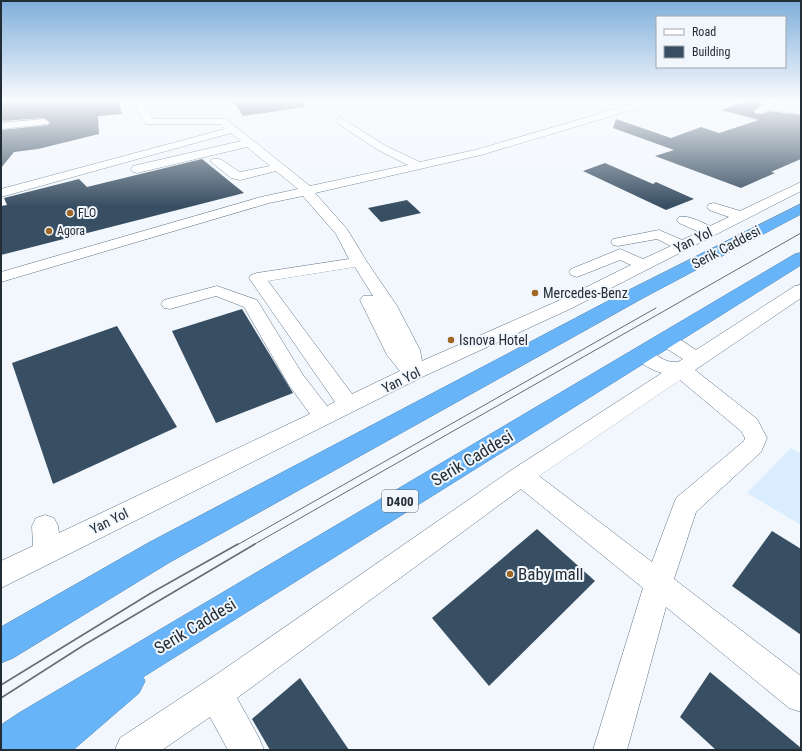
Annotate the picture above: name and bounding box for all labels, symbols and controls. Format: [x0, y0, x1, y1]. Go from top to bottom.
legend [656, 16, 786, 68]
text: Road [692, 25, 716, 39]
text: Building [692, 45, 730, 59]
place label: FLO [78, 206, 96, 220]
marker: FLO [65, 208, 75, 218]
street label: Serik Caddesi [689, 222, 763, 272]
place label: Agora [57, 224, 85, 238]
street label: Yan Yol [671, 224, 715, 256]
marker: Agora [44, 226, 54, 236]
place label: Mercedes-Benz [543, 285, 628, 301]
marker: Mercedes-Benz [530, 288, 540, 298]
place label: Isnova Hotel [459, 332, 528, 348]
marker: Isnova Hotel [446, 335, 456, 345]
street label: Yan Yol [379, 364, 423, 396]
street label: Serik Caddesi [428, 426, 516, 490]
road number: D400 [382, 490, 418, 512]
street label: Yan Yol [87, 505, 131, 537]
place label: Baby mall [518, 564, 583, 584]
marker: Baby mall [505, 569, 515, 579]
street label: Serik Caddesi [151, 594, 239, 658]

